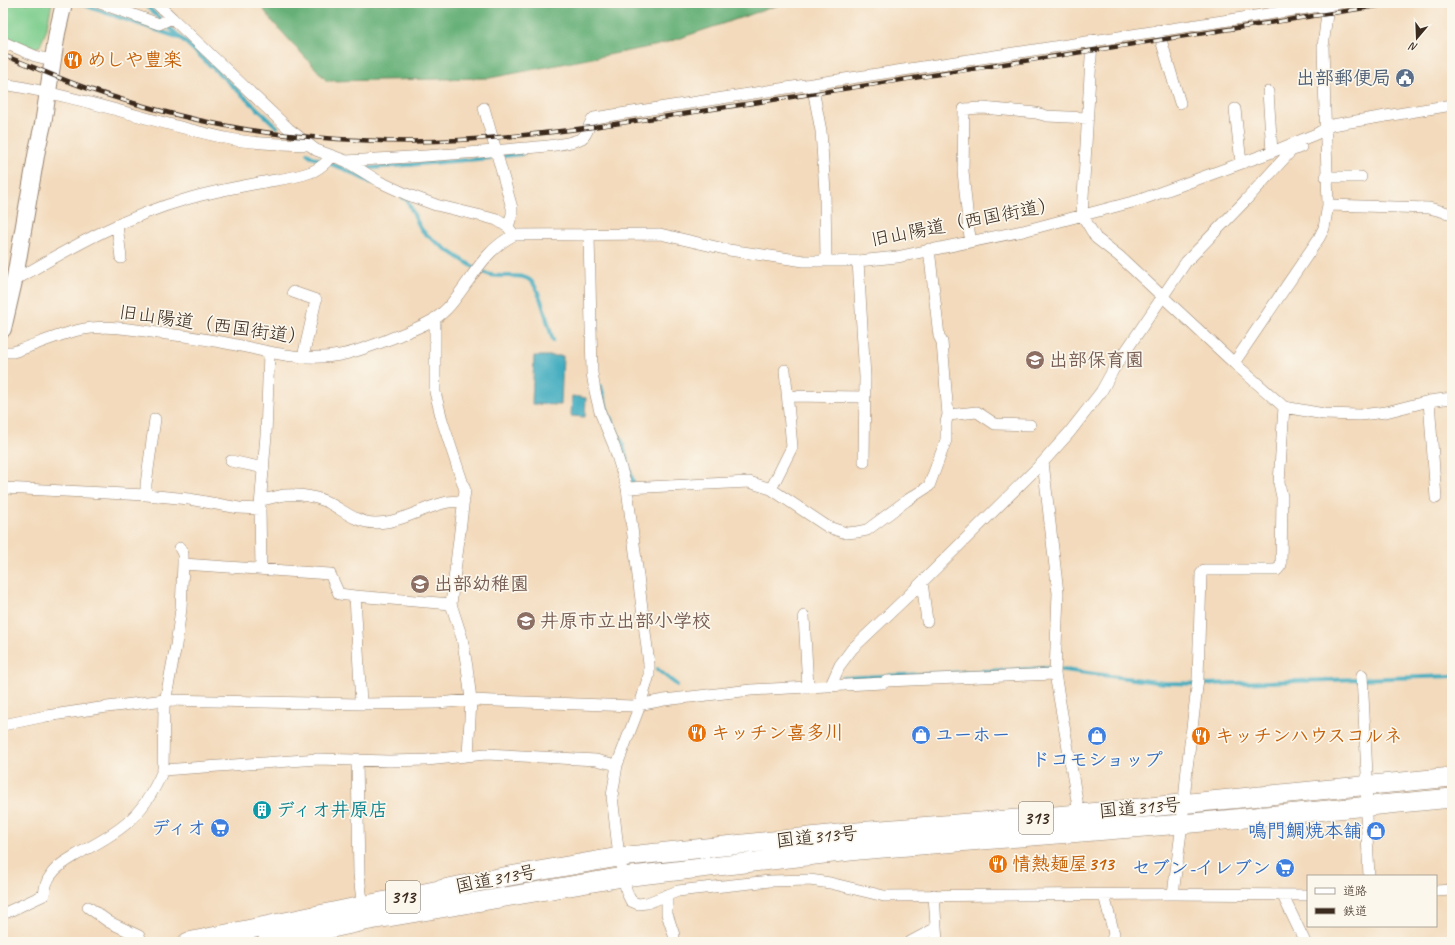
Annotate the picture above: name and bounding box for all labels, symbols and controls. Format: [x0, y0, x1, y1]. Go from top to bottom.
north arrow [1397, 18, 1437, 58]
text: N [1406, 39, 1419, 55]
place label: めしや豊楽 [87, 48, 182, 72]
restaurant icon: めしや豊楽 [62, 49, 84, 71]
place label: 出部郵便局 [1296, 66, 1391, 90]
public building icon: 出部郵便局 [1394, 67, 1416, 89]
street label: 旧山陽道（西国街道） [868, 192, 1060, 252]
street label: 旧山陽道（西国街道） [117, 300, 309, 350]
place label: 出部保育園 [1049, 348, 1144, 372]
school or university icon: 出部保育園 [1024, 349, 1046, 371]
place label: 出部幼稚園 [434, 572, 529, 596]
school or university icon: 出部幼稚園 [409, 573, 431, 595]
place label: 井原市立出部小学校 [540, 609, 711, 633]
school or university icon: 井原市立出部小学校 [515, 610, 537, 632]
place label: キッチン喜多川 [711, 721, 844, 745]
restaurant icon: キッチン喜多川 [686, 722, 708, 744]
place label: ユーホー [935, 723, 1010, 747]
shop icon: ユーホー [910, 724, 932, 746]
place label: キッチンハウスコルネ [1215, 724, 1403, 748]
shop icon: ドコモショップ [1086, 725, 1108, 747]
restaurant icon: キッチンハウスコルネ [1190, 725, 1212, 747]
place label: ドコモショップ [1031, 748, 1163, 772]
street label: 国道313号 [1098, 792, 1182, 824]
place label: ディオ井原店 [276, 798, 388, 822]
building icon: ディオ井原店 [251, 799, 273, 821]
road number: 313 [1019, 802, 1053, 834]
place label: ディオ [151, 816, 206, 840]
supermarket icon: ディオ [209, 817, 231, 839]
place label: 鳴門鯛焼本舗 [1248, 819, 1362, 843]
shop icon: 鳴門鯛焼本舗 [1365, 820, 1387, 842]
street label: 国道313号 [775, 821, 859, 853]
place label: 情熱麺屋313 [1012, 852, 1116, 876]
restaurant icon: 情熱麺屋313 [987, 853, 1009, 875]
place label: セブン-イレブン [1132, 856, 1271, 880]
supermarket icon: セブン-イレブン [1274, 857, 1296, 879]
street label: 国道313号 [453, 859, 539, 899]
legend [1307, 875, 1437, 927]
road number: 313 [386, 881, 420, 913]
text: 道路 [1343, 883, 1367, 899]
text: 鉄道 [1343, 903, 1367, 919]

